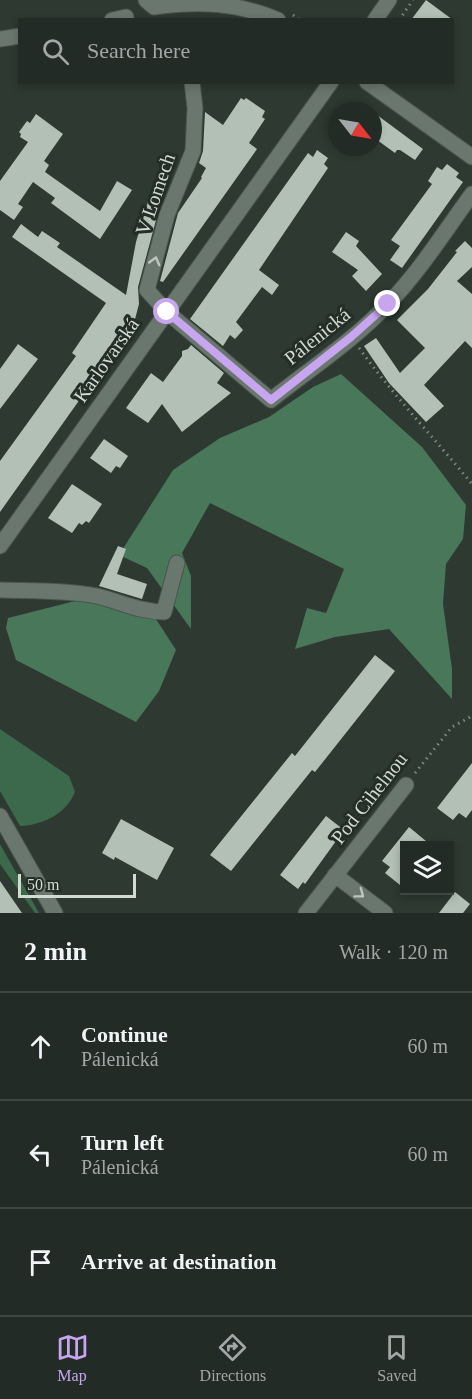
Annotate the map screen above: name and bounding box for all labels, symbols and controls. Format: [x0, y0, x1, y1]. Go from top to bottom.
search box [18, 18, 454, 84]
icon: search [39, 35, 72, 68]
text: Search here [87, 38, 190, 63]
north arrow [328, 102, 382, 156]
street label: V Lomech [131, 150, 179, 238]
one-way arrow [147, 257, 160, 267]
route end [374, 290, 400, 316]
route start [153, 298, 179, 324]
street label: Pálenická [280, 303, 354, 369]
street label: Karlovarská [69, 314, 143, 406]
street label: Pod Cihelnou [327, 748, 411, 848]
map controls [400, 841, 454, 895]
button: layers [400, 841, 454, 895]
scale bar [18, 871, 136, 898]
text: 50 m [27, 876, 59, 893]
one-way arrow [353, 887, 364, 898]
text: 2 min [24, 937, 87, 966]
text: Walk · 120 m [339, 941, 448, 963]
text: Continue [81, 1022, 168, 1047]
icon: ahead [24, 1030, 57, 1063]
text: 60 m [407, 1035, 448, 1057]
text: Pálenická [81, 1048, 159, 1070]
text: Turn left [81, 1130, 164, 1155]
icon: left [24, 1138, 57, 1171]
text: 60 m [407, 1143, 448, 1165]
text: Pálenická [81, 1156, 159, 1178]
icon: arrive [24, 1246, 57, 1279]
text: Arrive at destination [81, 1249, 277, 1274]
tab: Map [56, 1331, 89, 1385]
tab: Directions [200, 1331, 266, 1385]
tab: Saved [377, 1331, 416, 1385]

